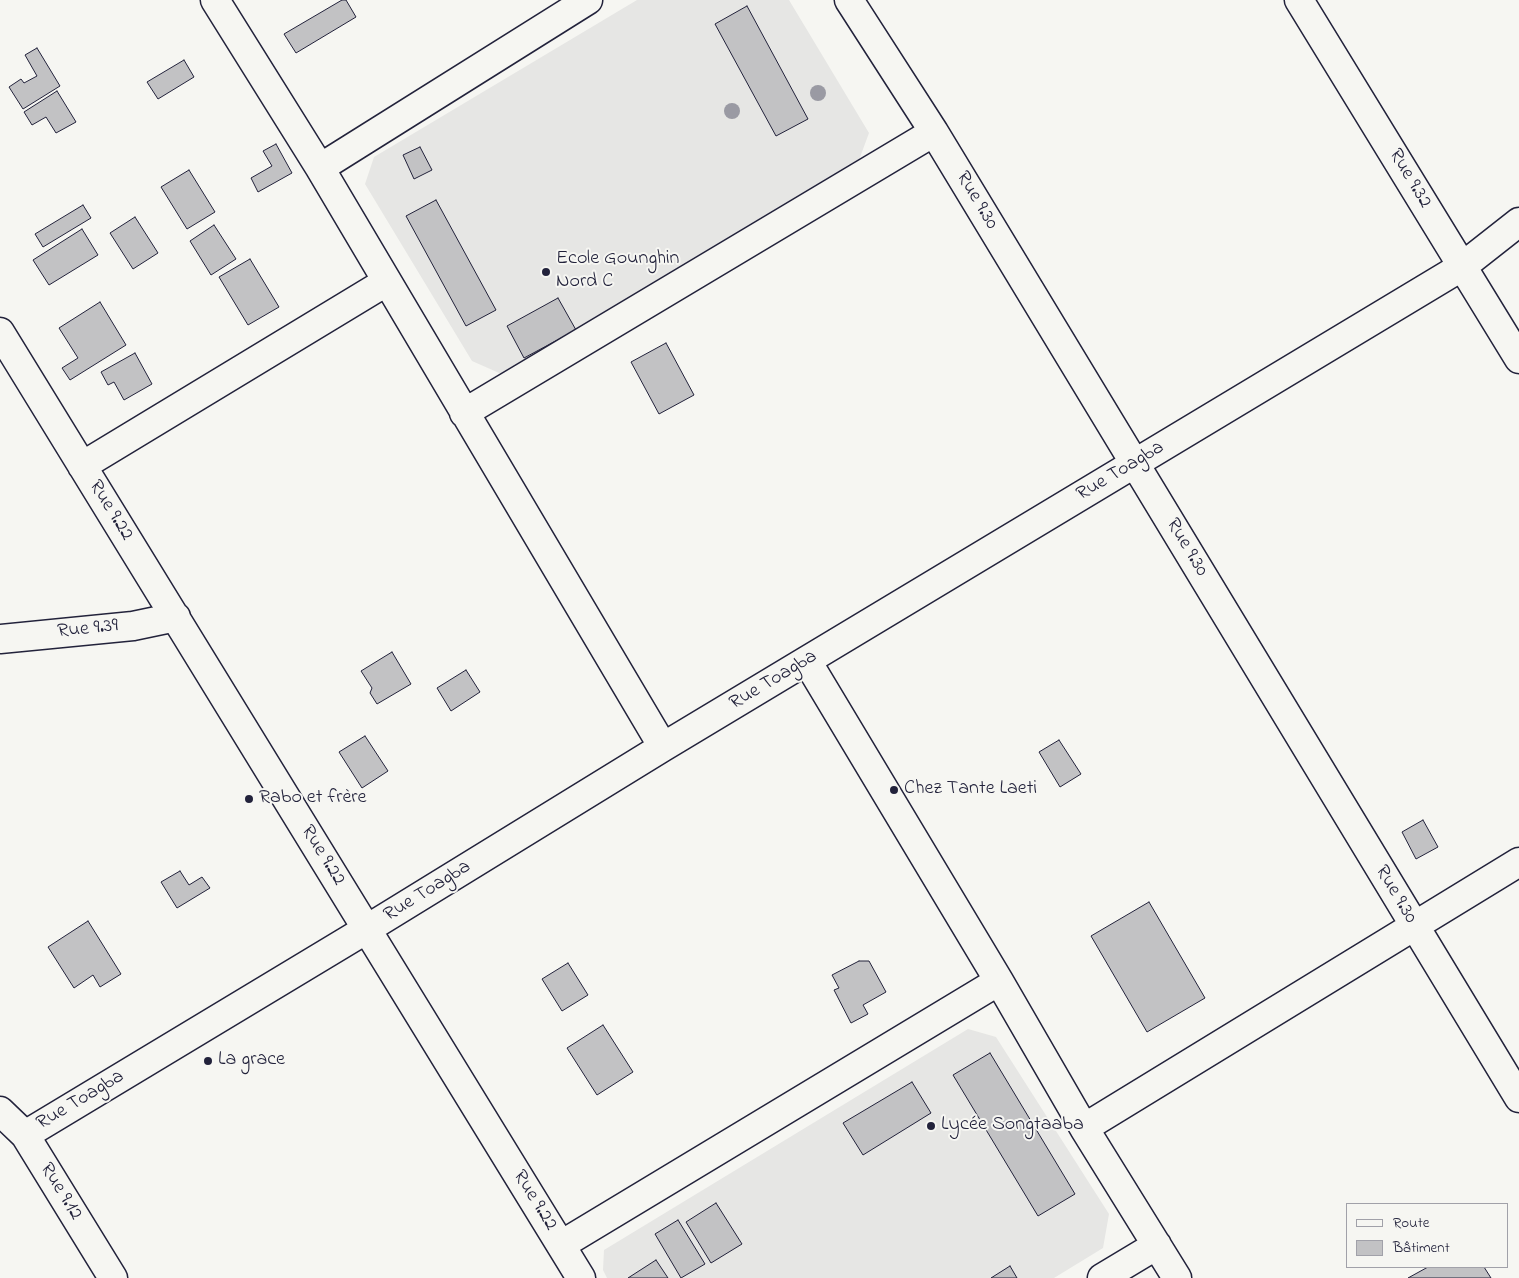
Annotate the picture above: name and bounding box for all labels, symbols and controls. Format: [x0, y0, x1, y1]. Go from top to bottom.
street label: Rue 9.32 [1382, 145, 1436, 213]
street label: Rue 9.30 [949, 168, 1003, 234]
place label: Ecole Gounghin Nord C [556, 248, 679, 295]
marker: Ecole Gounghin Nord C [540, 266, 552, 278]
street label: Rue Toagba [1073, 437, 1169, 507]
street label: Rue 9.22 [82, 476, 138, 546]
street label: Rue 9.30 [1159, 515, 1213, 581]
street label: Rue 9.39 [57, 615, 119, 645]
street label: Rue Toagba [726, 646, 822, 716]
place label: Chez Tante Laeti [904, 778, 1037, 802]
marker: Chez Tante Laeti [888, 784, 900, 796]
place label: Rabo et frère [259, 787, 366, 811]
marker: Rabo et frère [243, 793, 255, 805]
street label: Rue 9.22 [294, 821, 350, 891]
street label: Rue Toagba [380, 856, 476, 928]
street label: Rue 9.30 [1368, 862, 1422, 928]
place label: La grace [218, 1049, 285, 1073]
marker: La grace [202, 1055, 214, 1067]
street label: Rue Toagba [33, 1066, 129, 1136]
place label: Lycée Songtaaba [941, 1114, 1084, 1138]
marker: Lycée Songtaaba [925, 1120, 937, 1132]
street label: Rue 9.12 [33, 1159, 87, 1225]
street label: Rue 9.22 [506, 1166, 562, 1236]
legend [1346, 1203, 1509, 1268]
text: Route [1393, 1212, 1429, 1234]
text: Bâtiment [1393, 1237, 1450, 1259]

